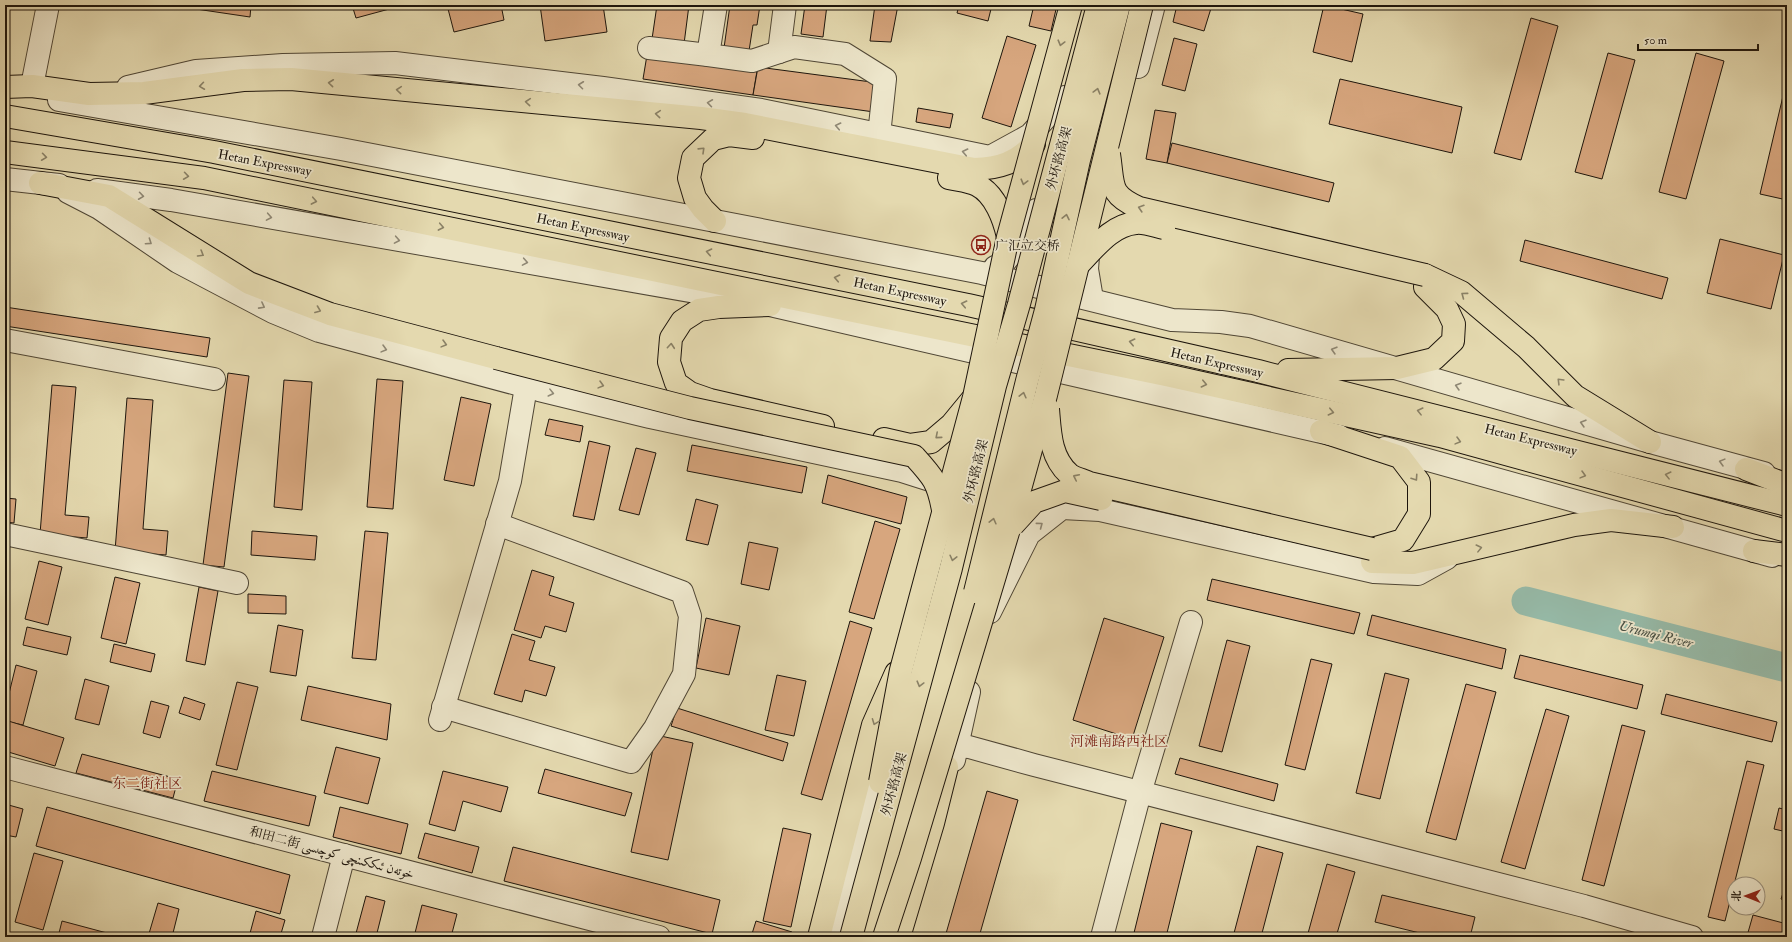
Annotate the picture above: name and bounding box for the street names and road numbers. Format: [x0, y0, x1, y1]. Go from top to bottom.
street label: 外环路高架 [1043, 125, 1075, 192]
street label: Hetan Expressway [217, 146, 313, 181]
street label: Hetan Expressway [535, 210, 631, 247]
street label: Hetan Expressway [852, 274, 948, 311]
street label: Hetan Expressway [1169, 345, 1265, 382]
street label: Hetan Expressway [1483, 421, 1579, 460]
street label: 外环路高架 [960, 438, 992, 505]
street label: 外环路高架 [878, 751, 910, 818]
street label: 和田二街 خوتەن ئىككىنچى كوچىسى [247, 823, 416, 884]

